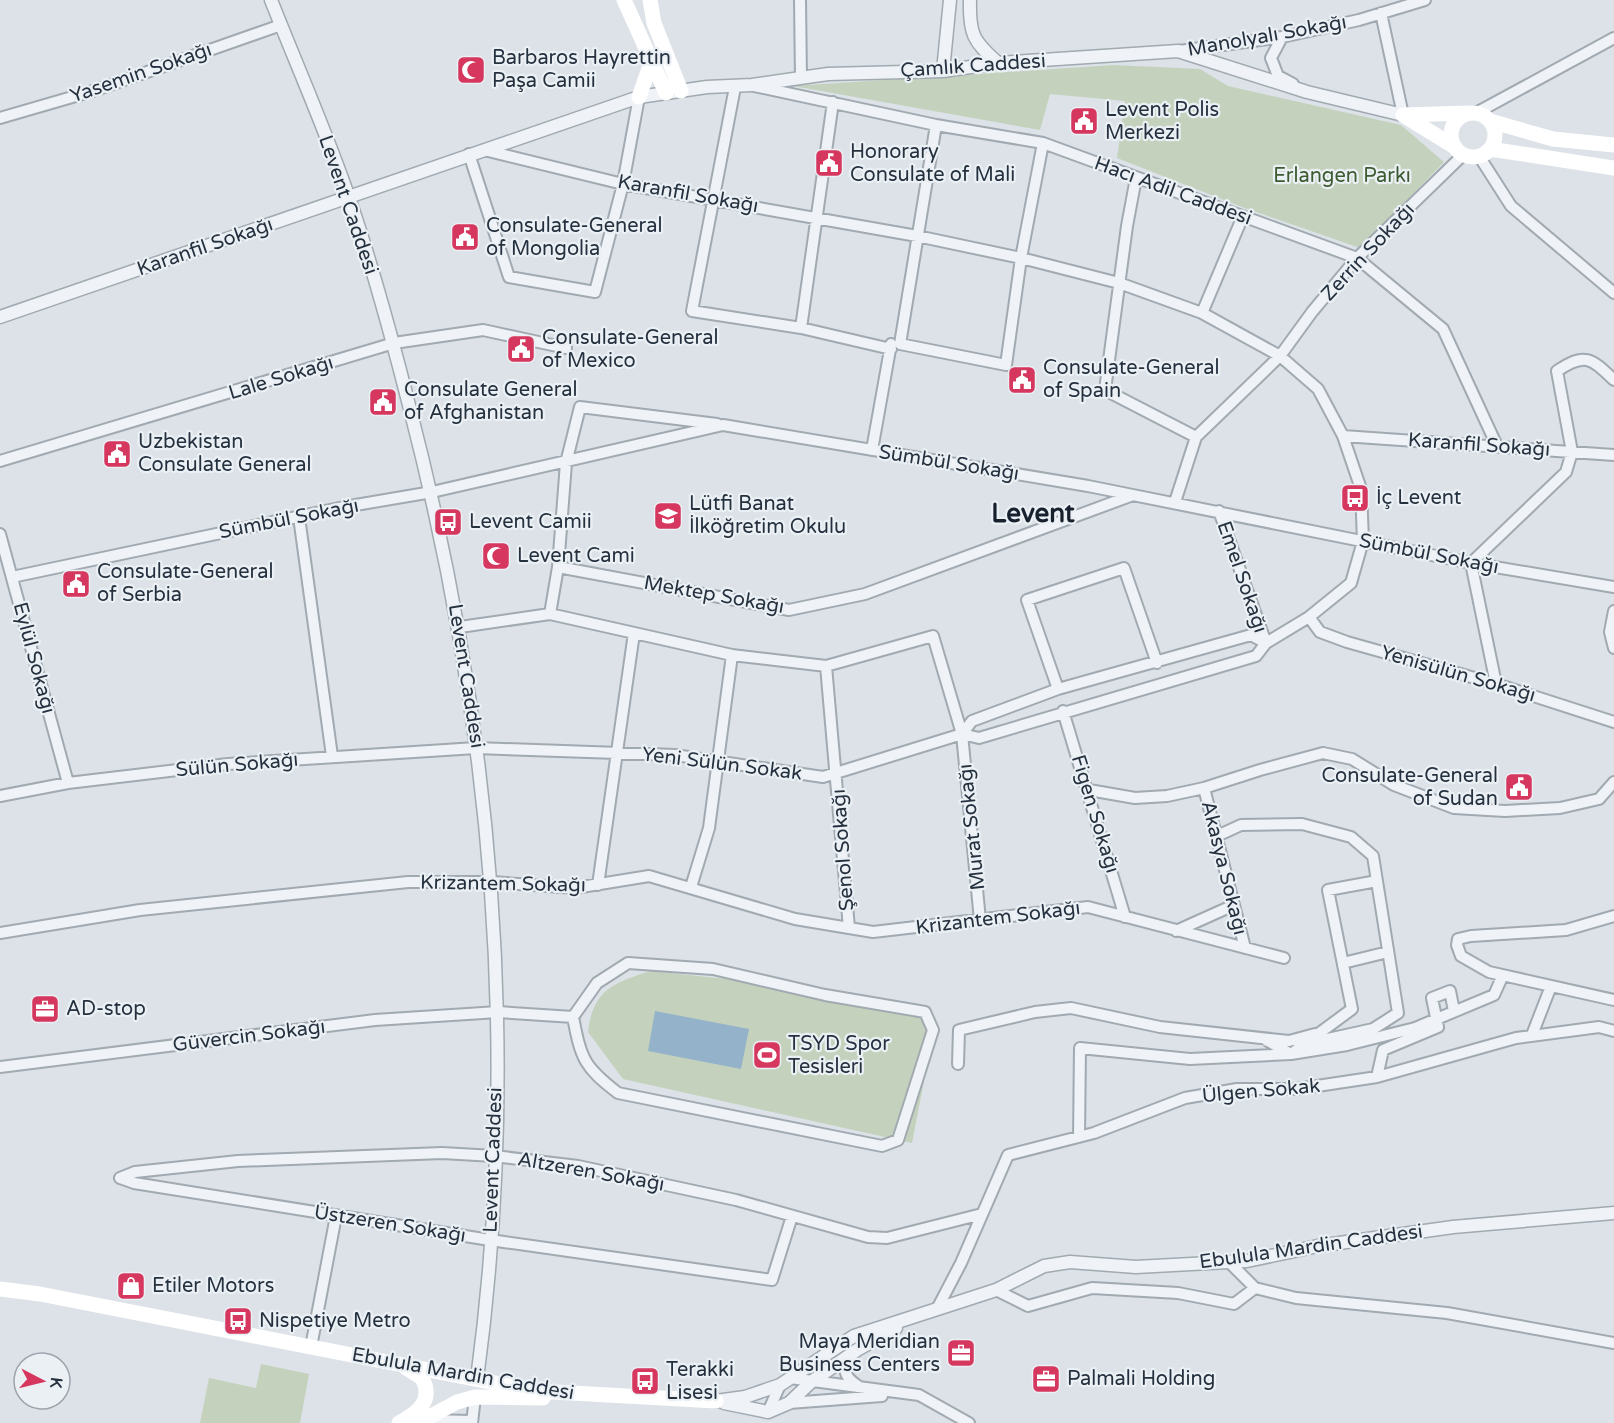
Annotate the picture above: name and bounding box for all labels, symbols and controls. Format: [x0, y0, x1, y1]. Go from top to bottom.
street label: Manolyalı Sokağı [1186, 10, 1348, 62]
street label: Yasemin Sokağı [67, 38, 215, 108]
place label: Barbaros Hayrettin Paşa Camii [492, 46, 671, 93]
street label: Çamlık Caddesi [899, 49, 1047, 83]
mosque icon: Barbaros Hayrettin Paşa Camii [455, 54, 487, 86]
place label: Levent Polis Merkezi [1105, 98, 1219, 145]
public building icon: Levent Polis Merkezi [1068, 105, 1100, 137]
street label: Levent Caddesi [313, 132, 383, 278]
place label: Honorary Consulate of Mali [850, 140, 1015, 187]
public building icon: Honorary Consulate of Mali [813, 147, 845, 179]
street label: Hacı Adil Caddesi [1091, 151, 1255, 231]
park label: Erlangen Parkı [1273, 164, 1411, 188]
street label: Karanfil Sokağı [616, 170, 760, 218]
street label: Zerrin Sokağı [1316, 198, 1420, 306]
street label: Karanfil Sokağı [134, 212, 276, 282]
place label: Consulate-General of Mongolia [486, 214, 663, 261]
public building icon: Consulate-General of Mongolia [449, 221, 481, 253]
place label: Consulate-General of Mexico [542, 326, 719, 373]
public building icon: Consulate-General of Mexico [505, 333, 537, 365]
street label: Lale Sokağı [226, 351, 336, 405]
place label: Consulate-General of Spain [1043, 356, 1220, 403]
public building icon: Consulate-General of Spain [1006, 364, 1038, 396]
place label: Consulate General of Afghanistan [404, 378, 578, 425]
public building icon: Consulate General of Afghanistan [367, 386, 399, 418]
street label: Karanfil Sokağı [1407, 428, 1551, 462]
place label: Uzbekistan Consulate General [138, 430, 312, 477]
public building icon: Uzbekistan Consulate General [101, 438, 133, 470]
street label: Sümbül Sokağı [877, 440, 1021, 486]
bus stop icon: İç Levent [1339, 482, 1371, 514]
place label: İç Levent [1376, 486, 1462, 510]
place label: Lütfi Banat İlköğretim Okulu [689, 492, 846, 539]
street label: Sümbül Sokağı [217, 494, 361, 544]
district label: Levent [991, 498, 1075, 529]
school or university icon: Lütfi Banat İlköğretim Okulu [652, 500, 684, 532]
bus stop icon: Levent Camii [432, 506, 464, 538]
place label: Levent Camii [469, 510, 592, 534]
street label: Emel Sokağı [1212, 518, 1272, 636]
street label: Sümbül Sokağı [1357, 529, 1501, 579]
mosque icon: Levent Cami [480, 540, 512, 572]
place label: Levent Cami [517, 544, 635, 568]
place label: Consulate-General of Serbia [97, 560, 274, 607]
public building icon: Consulate-General of Serbia [60, 568, 92, 600]
street label: Mektep Sokağı [642, 571, 786, 619]
street label: Eylül Sokağı [8, 600, 60, 716]
street label: Levent Caddesi [443, 602, 489, 750]
street label: Yenisülün Sokağı [1378, 640, 1538, 708]
street label: Yeni Sülün Sokak [641, 742, 804, 786]
street label: Sülün Sokağı [175, 748, 299, 782]
street label: Figen Sokağı [1066, 752, 1124, 876]
street label: Murat Sokağı [953, 763, 991, 891]
place label: Consulate-General of Sudan [1322, 764, 1498, 811]
public building icon: Consulate-General of Sudan [1503, 771, 1535, 803]
street label: Şenol Sokağı [827, 788, 859, 912]
street label: Akasya Sokağı [1196, 798, 1252, 938]
street label: Krizantem Sokağı [420, 871, 586, 897]
street label: Krizantem Sokağı [914, 896, 1082, 940]
office icon: AD-stop [29, 993, 61, 1025]
place label: AD-stop [66, 997, 146, 1021]
street label: Güvercin Sokağı [171, 1015, 327, 1057]
place label: TSYD Spor Tesisleri [788, 1032, 890, 1079]
sports icon: TSYD Spor Tesisleri [751, 1039, 783, 1071]
street label: Ülgen Sokak [1201, 1073, 1321, 1108]
street label: Levent Caddesi [478, 1087, 508, 1233]
street label: Altzeren Sokağı [516, 1147, 666, 1197]
street label: Üstzeren Sokağı [312, 1199, 468, 1248]
street label: Ebulula Mardin Caddesi [1198, 1219, 1424, 1275]
shop icon: Etiler Motors [115, 1270, 147, 1302]
place label: Etiler Motors [152, 1274, 274, 1298]
bus stop icon: Nispetiye Metro [222, 1305, 254, 1337]
place label: Nispetiye Metro [259, 1309, 411, 1333]
place label: Maya Meridian Business Centers [779, 1330, 940, 1377]
office icon: Maya Meridian Business Centers [945, 1337, 977, 1369]
street label: Ebulula Mardin Caddesi [350, 1343, 576, 1405]
north arrow [12, 1351, 72, 1411]
place label: Terakki Lisesi [666, 1358, 734, 1405]
office icon: Palmali Holding [1030, 1363, 1062, 1395]
bus stop icon: Terakki Lisesi [629, 1365, 661, 1397]
place label: Palmali Holding [1067, 1367, 1215, 1391]
text: K [45, 1376, 66, 1390]

